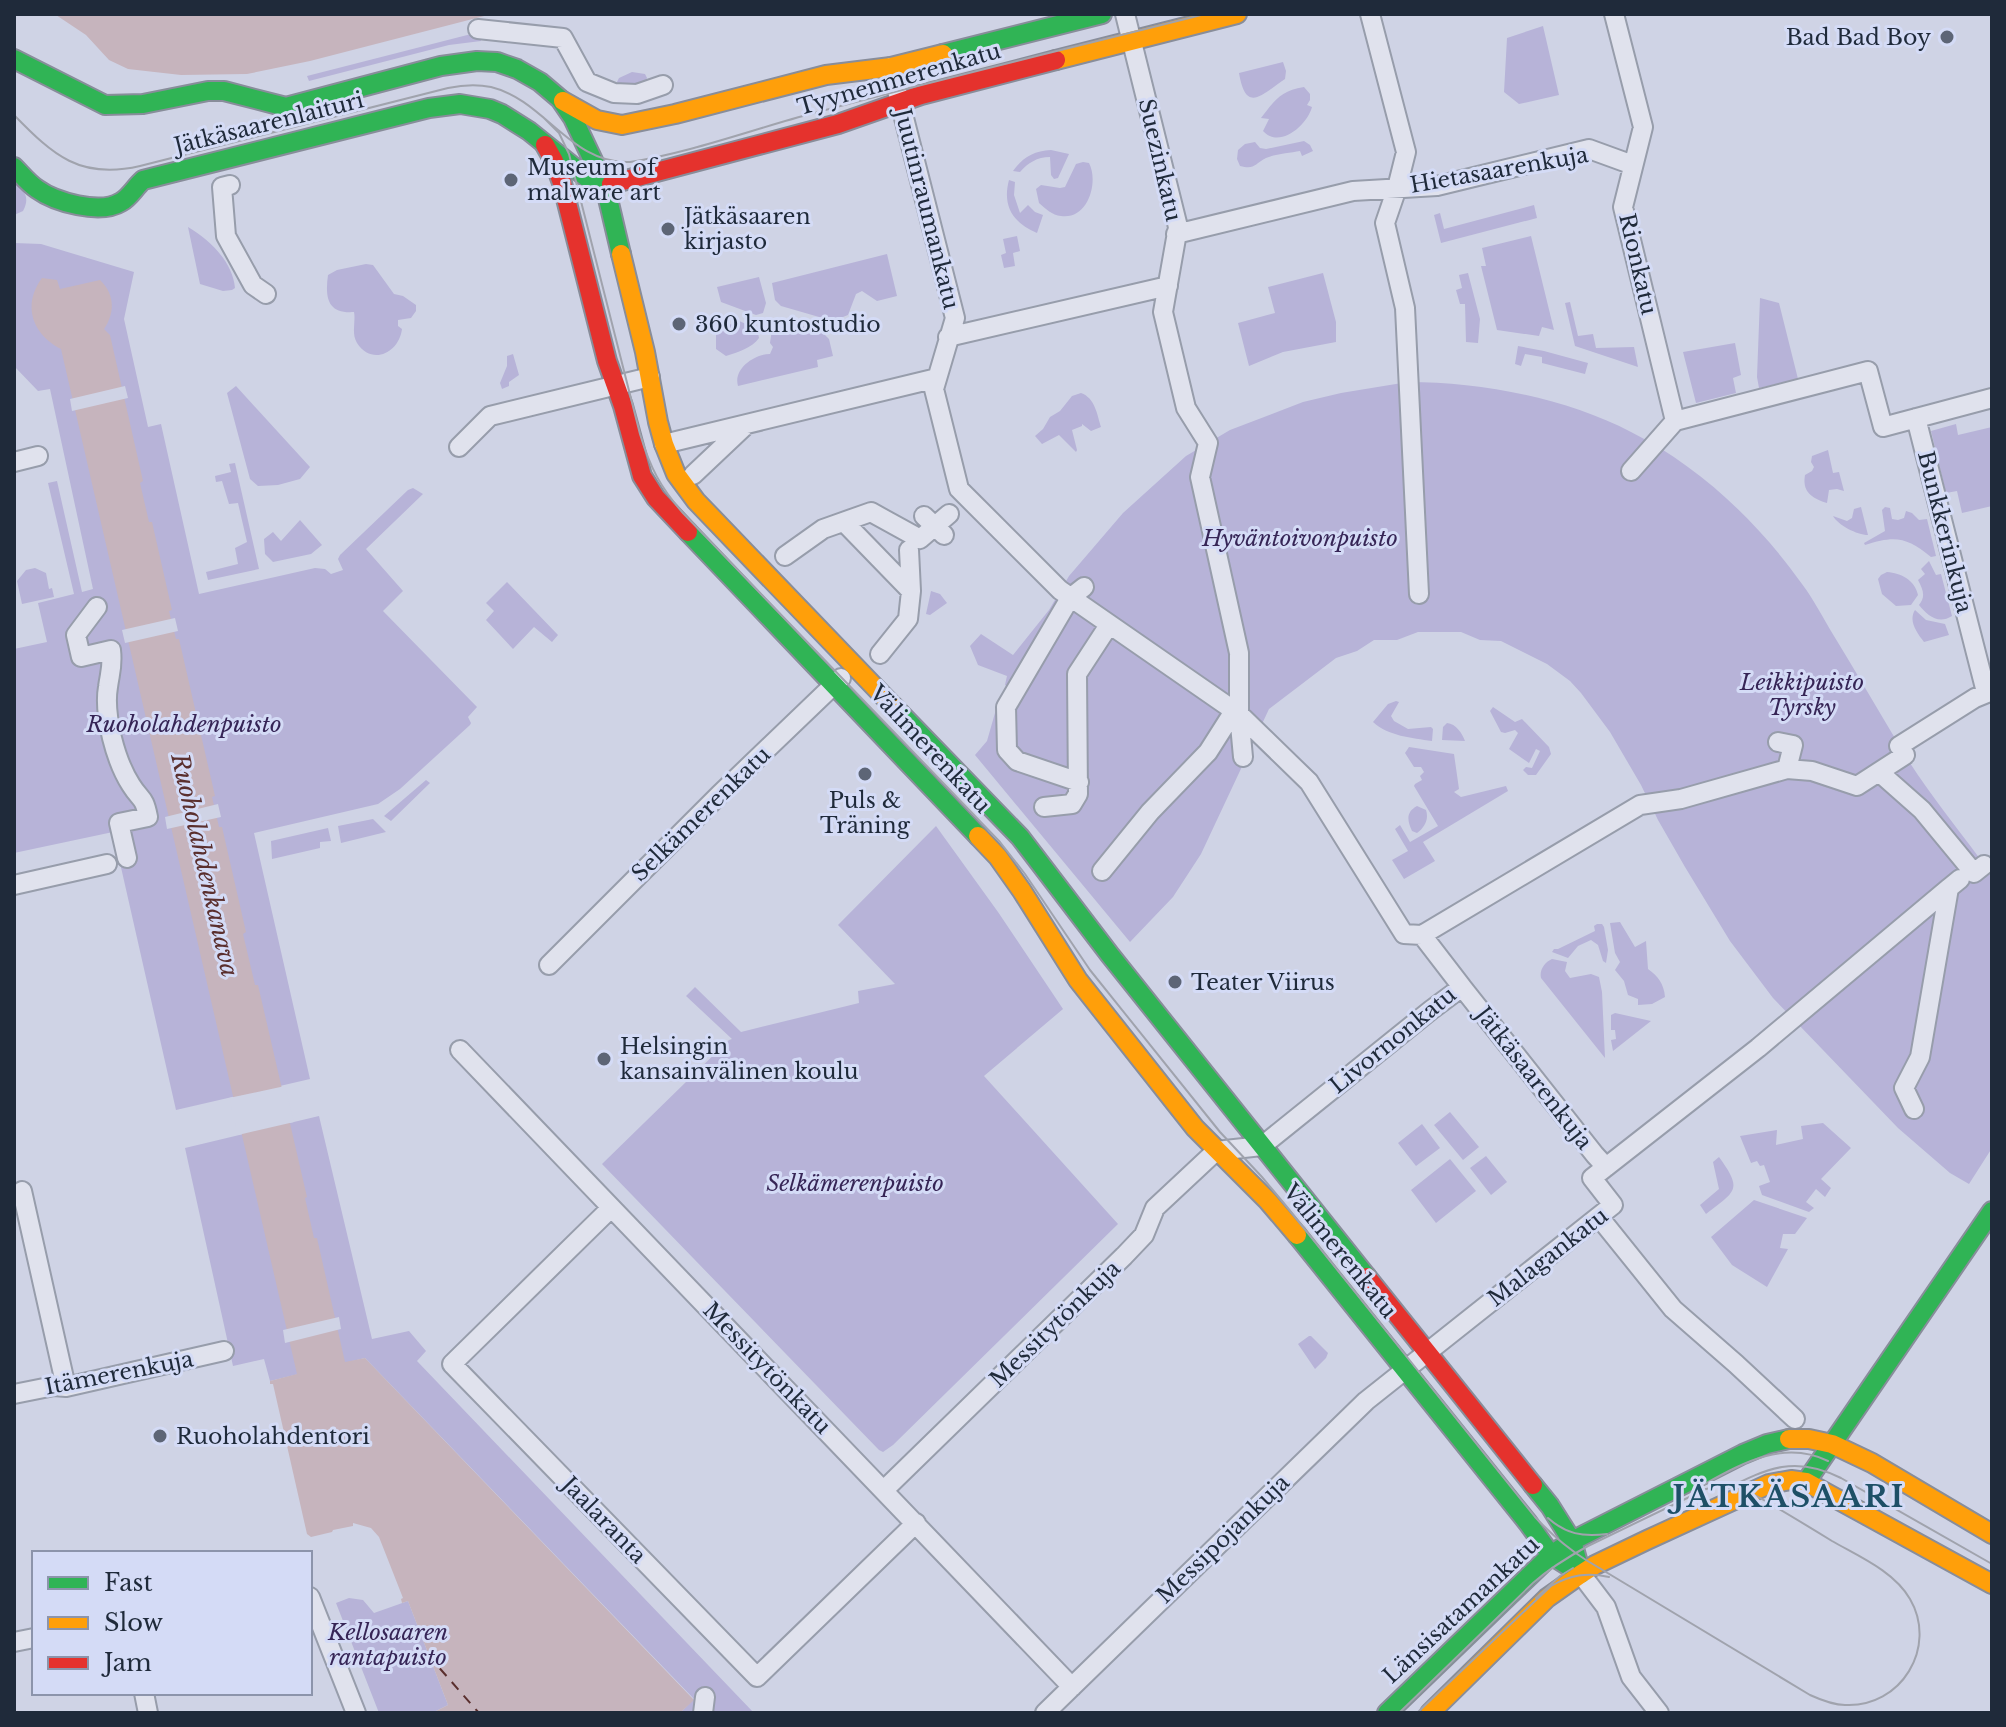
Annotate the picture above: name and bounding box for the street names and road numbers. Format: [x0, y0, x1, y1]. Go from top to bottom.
street label: Tyynenmerenkatu [794, 37, 1004, 121]
street label: Jätkäsaarenlaituri [168, 86, 367, 160]
street label: Suezinkatu [1133, 96, 1187, 224]
street label: Juutinraumankatu [888, 103, 965, 312]
street label: Hietasaarenkuja [1408, 141, 1591, 199]
street label: Rionkatu [1613, 211, 1663, 318]
street label: Bunkkerinkuja [1912, 448, 1978, 617]
street label: Välimerenkatu [863, 679, 996, 819]
street label: Selkämerenkatu [626, 741, 776, 887]
street label: Livornonkatu [1324, 981, 1462, 1099]
street label: Jätkäsaarenkuja [1468, 999, 1599, 1155]
street label: Välimerenkatu [1277, 1178, 1403, 1324]
street label: Malagankatu [1483, 1202, 1614, 1312]
street label: Messitytönkuja [984, 1254, 1126, 1393]
street label: Messitytönkatu [697, 1297, 837, 1440]
street label: Itämerenkuja [42, 1345, 196, 1401]
street label: Messipojankuja [1151, 1468, 1296, 1609]
street label: Jaalaranta [554, 1469, 652, 1570]
street label: Länsisatamankatu [1377, 1531, 1545, 1689]

